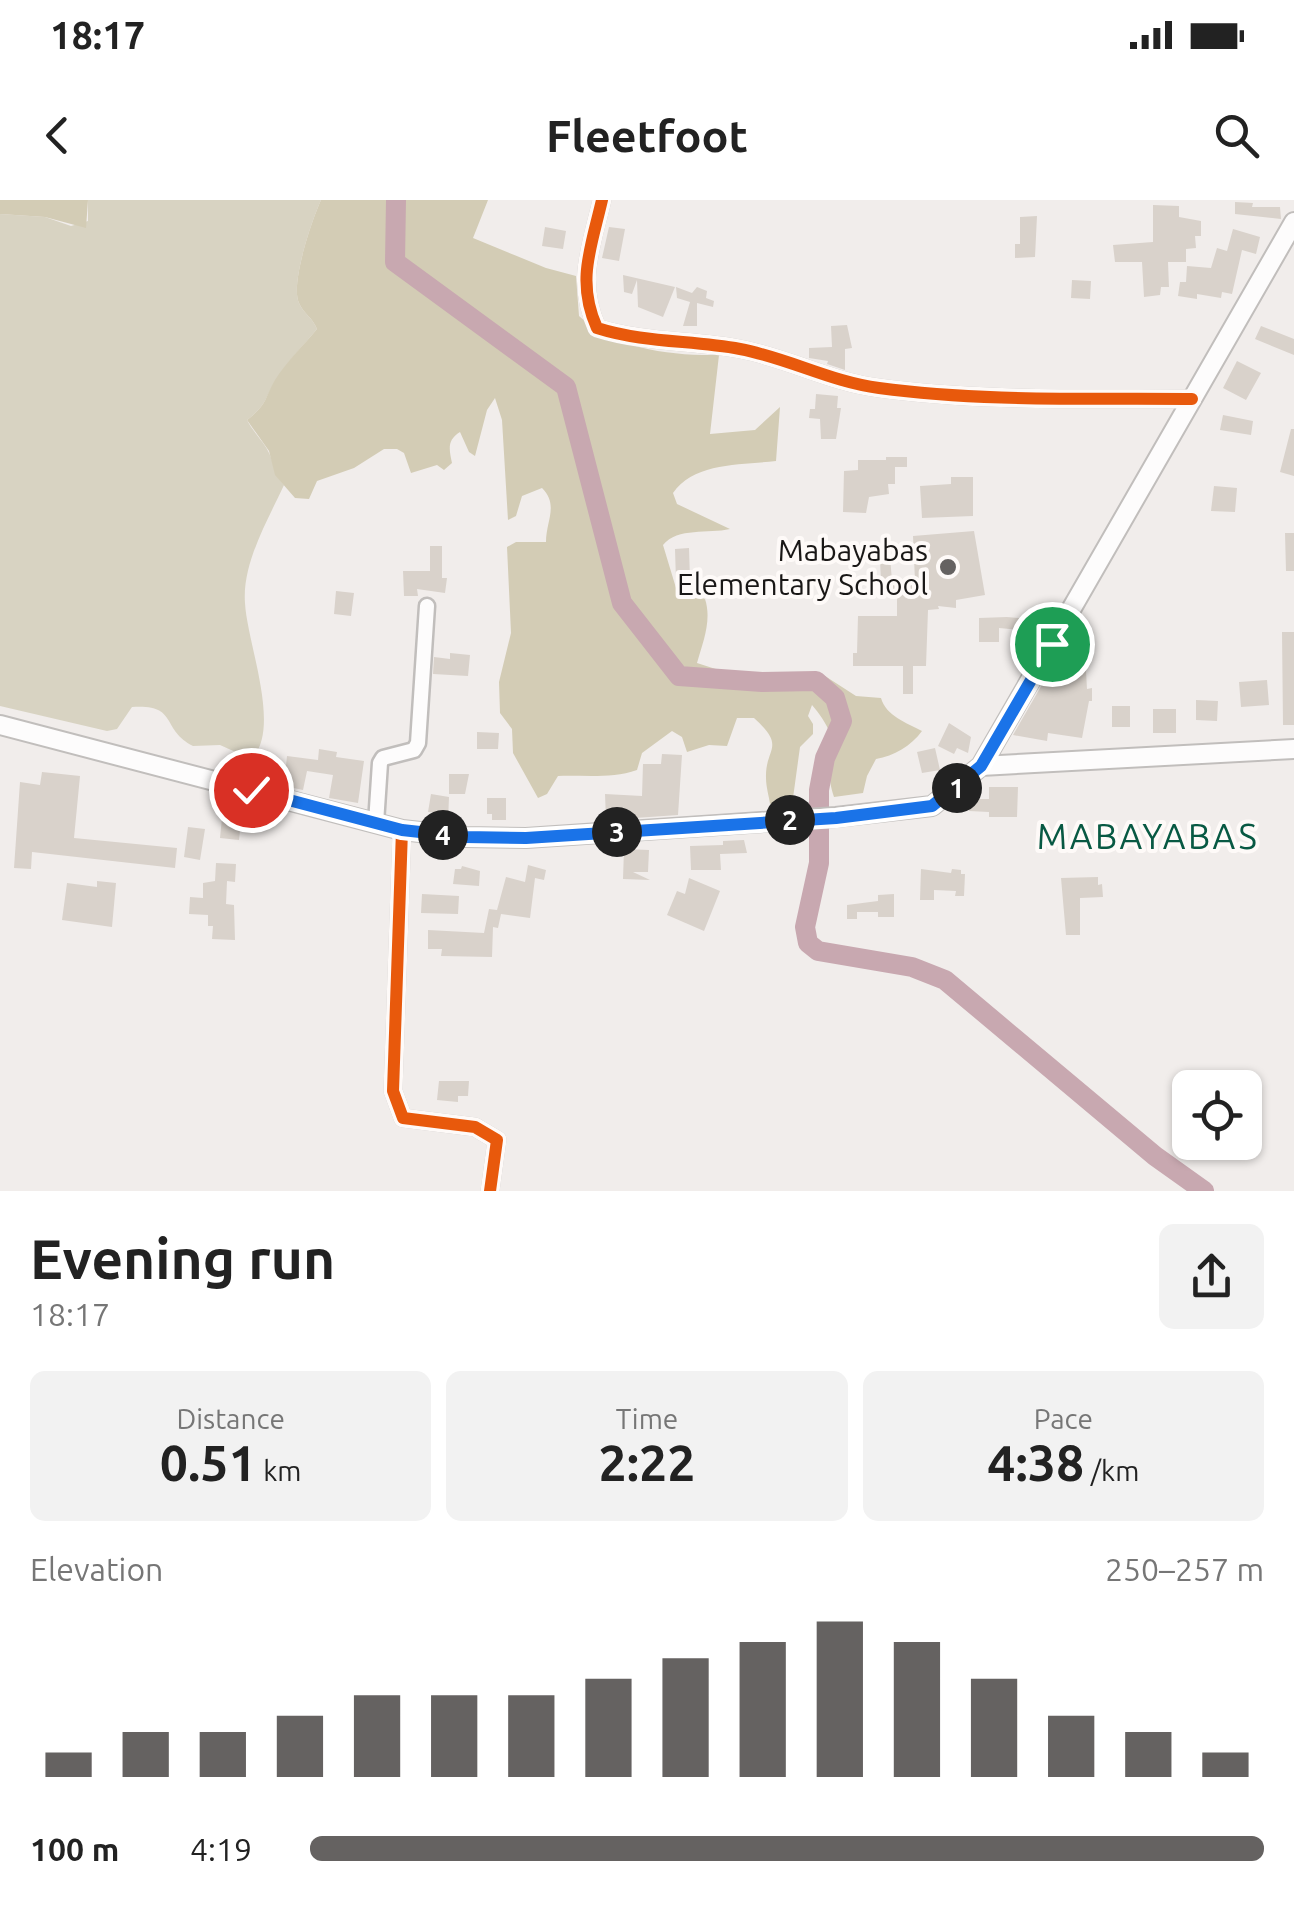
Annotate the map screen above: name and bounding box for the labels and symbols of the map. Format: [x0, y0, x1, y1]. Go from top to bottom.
place label: Mabayabas Elementary School [677, 533, 928, 601]
marker: Mabayabas Elementary School [937, 556, 959, 578]
pin [1010, 602, 1095, 687]
pin [209, 748, 294, 833]
pin: 1 [932, 763, 982, 813]
pin: 2 [765, 795, 815, 845]
pin: 3 [592, 807, 642, 857]
pin: 4 [418, 810, 468, 860]
district label: MABAYABAS [1037, 816, 1259, 856]

